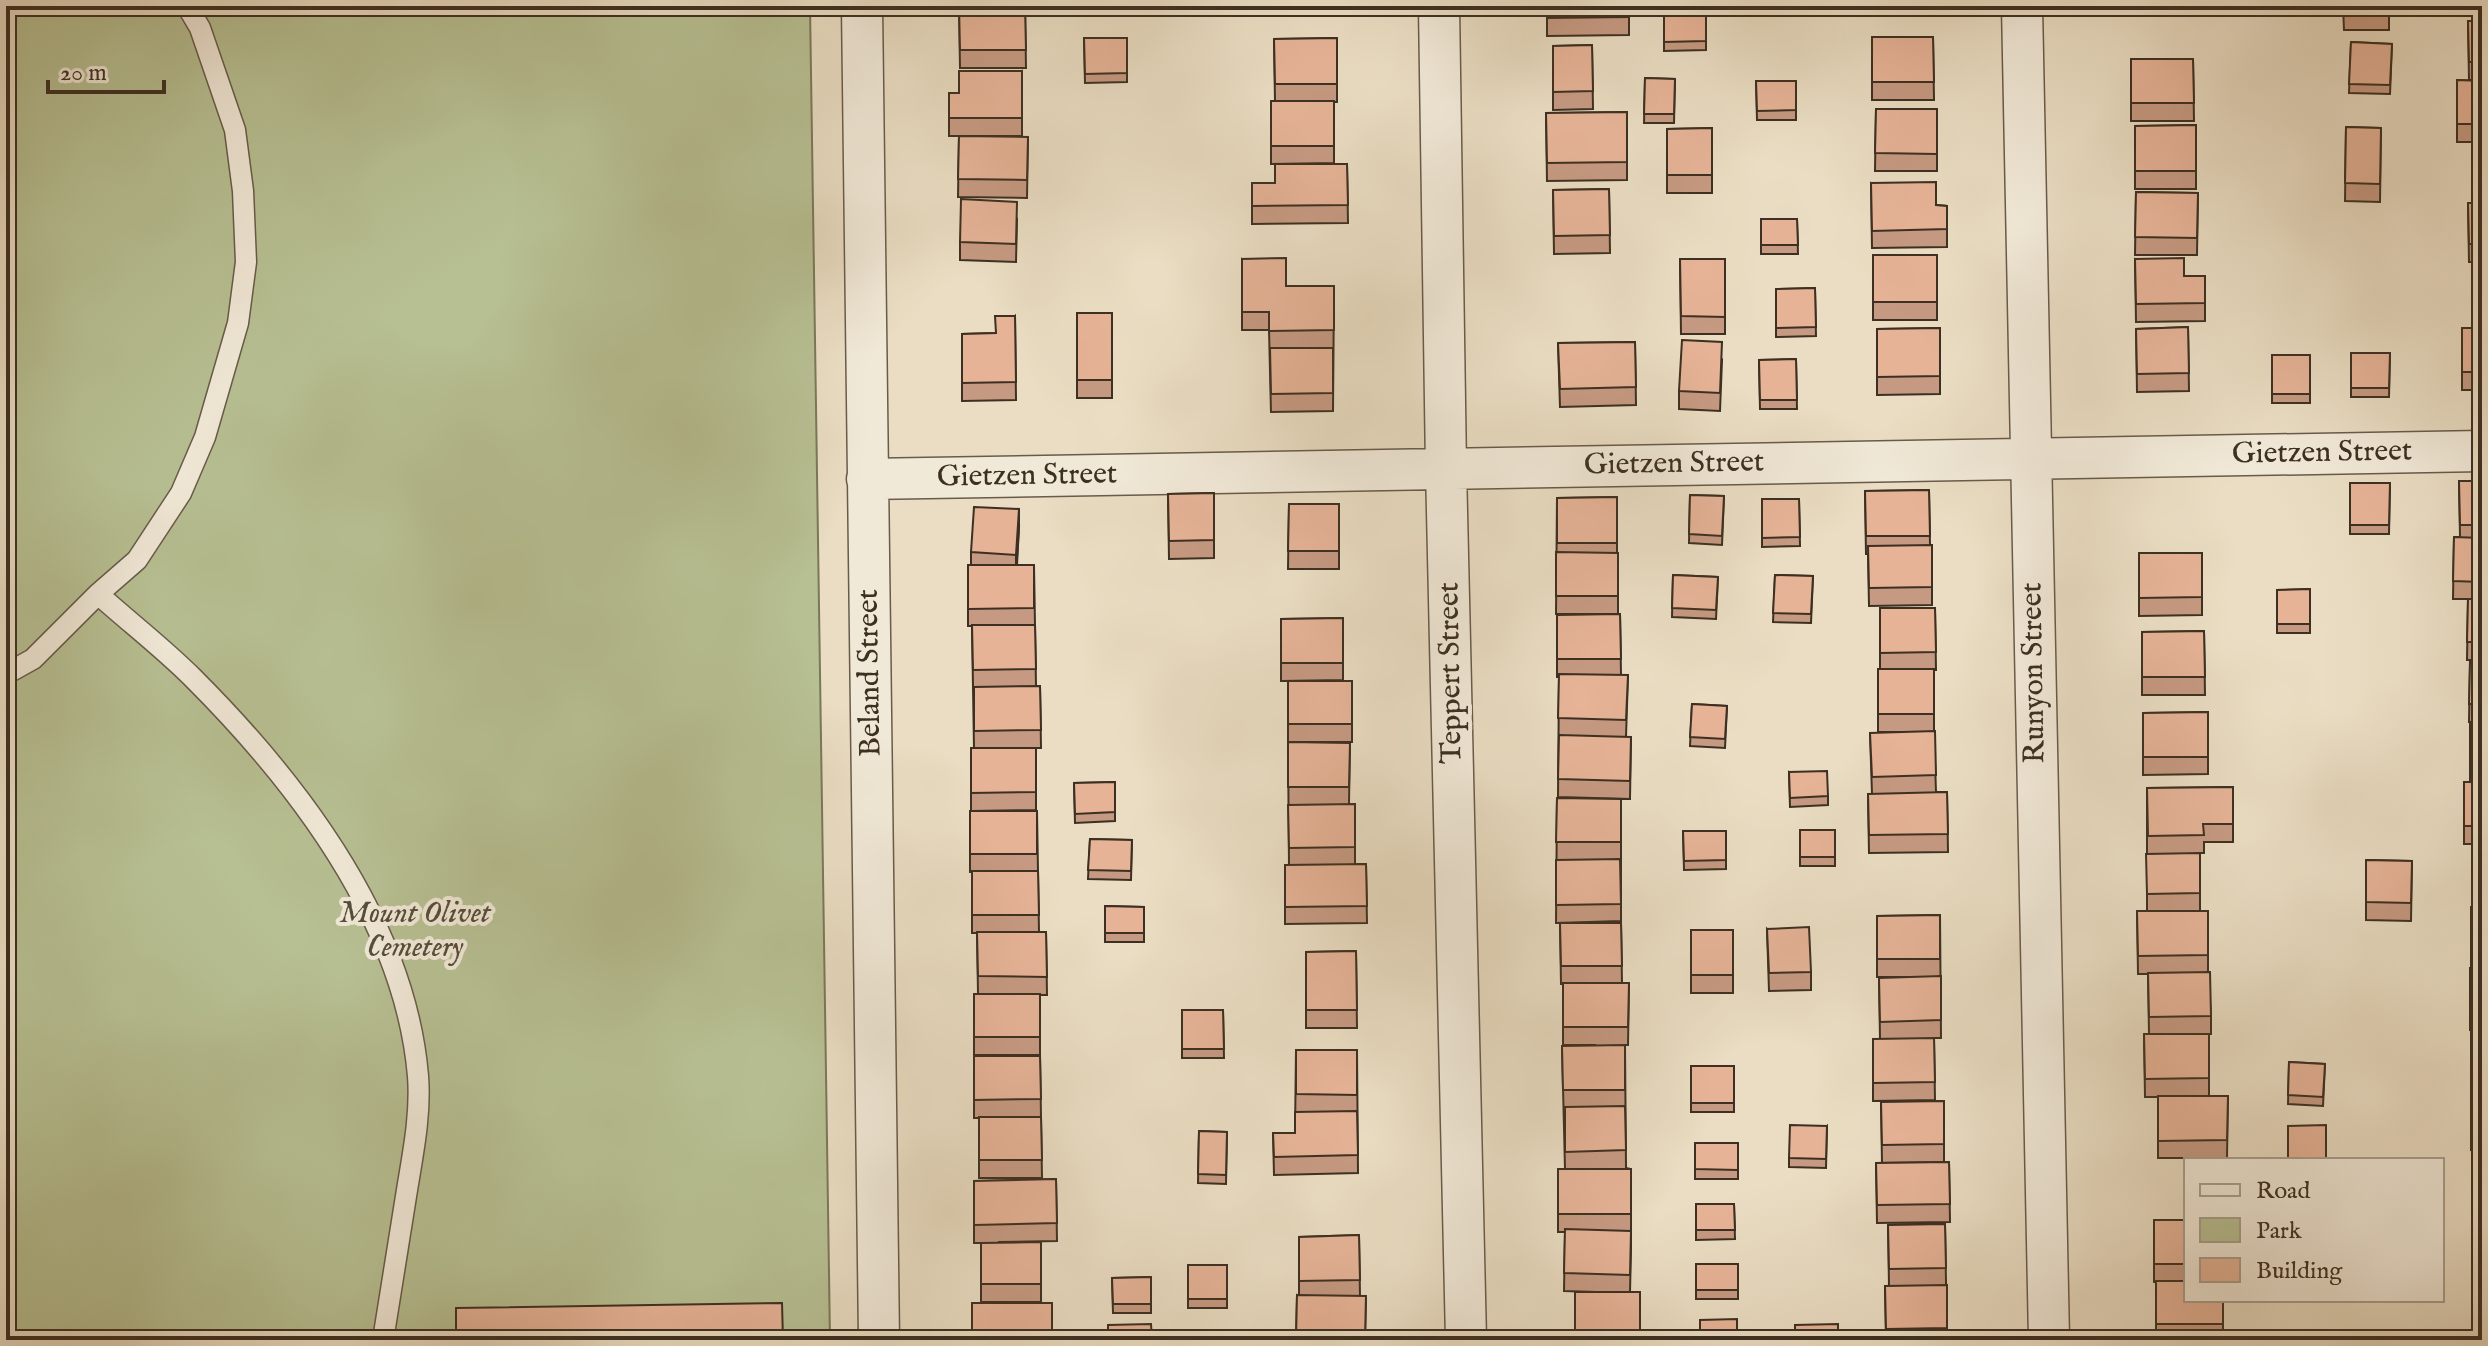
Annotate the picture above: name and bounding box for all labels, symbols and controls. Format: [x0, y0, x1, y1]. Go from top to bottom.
scale bar [48, 44, 164, 94]
text: 20 m [60, 58, 107, 89]
street label: Gietzen Street [2231, 432, 2413, 474]
street label: Gietzen Street [1583, 443, 1765, 485]
street label: Gietzen Street [936, 455, 1118, 497]
street label: Teppert Street [1430, 582, 1472, 764]
street label: Runyon Street [2013, 582, 2055, 764]
street label: Beland Street [850, 589, 890, 757]
park label: Mount Olivet Cemetery [339, 895, 492, 967]
legend [2184, 1158, 2444, 1302]
text: Road [2256, 1176, 2310, 1207]
text: Park [2256, 1216, 2302, 1247]
text: Building [2256, 1256, 2343, 1287]

